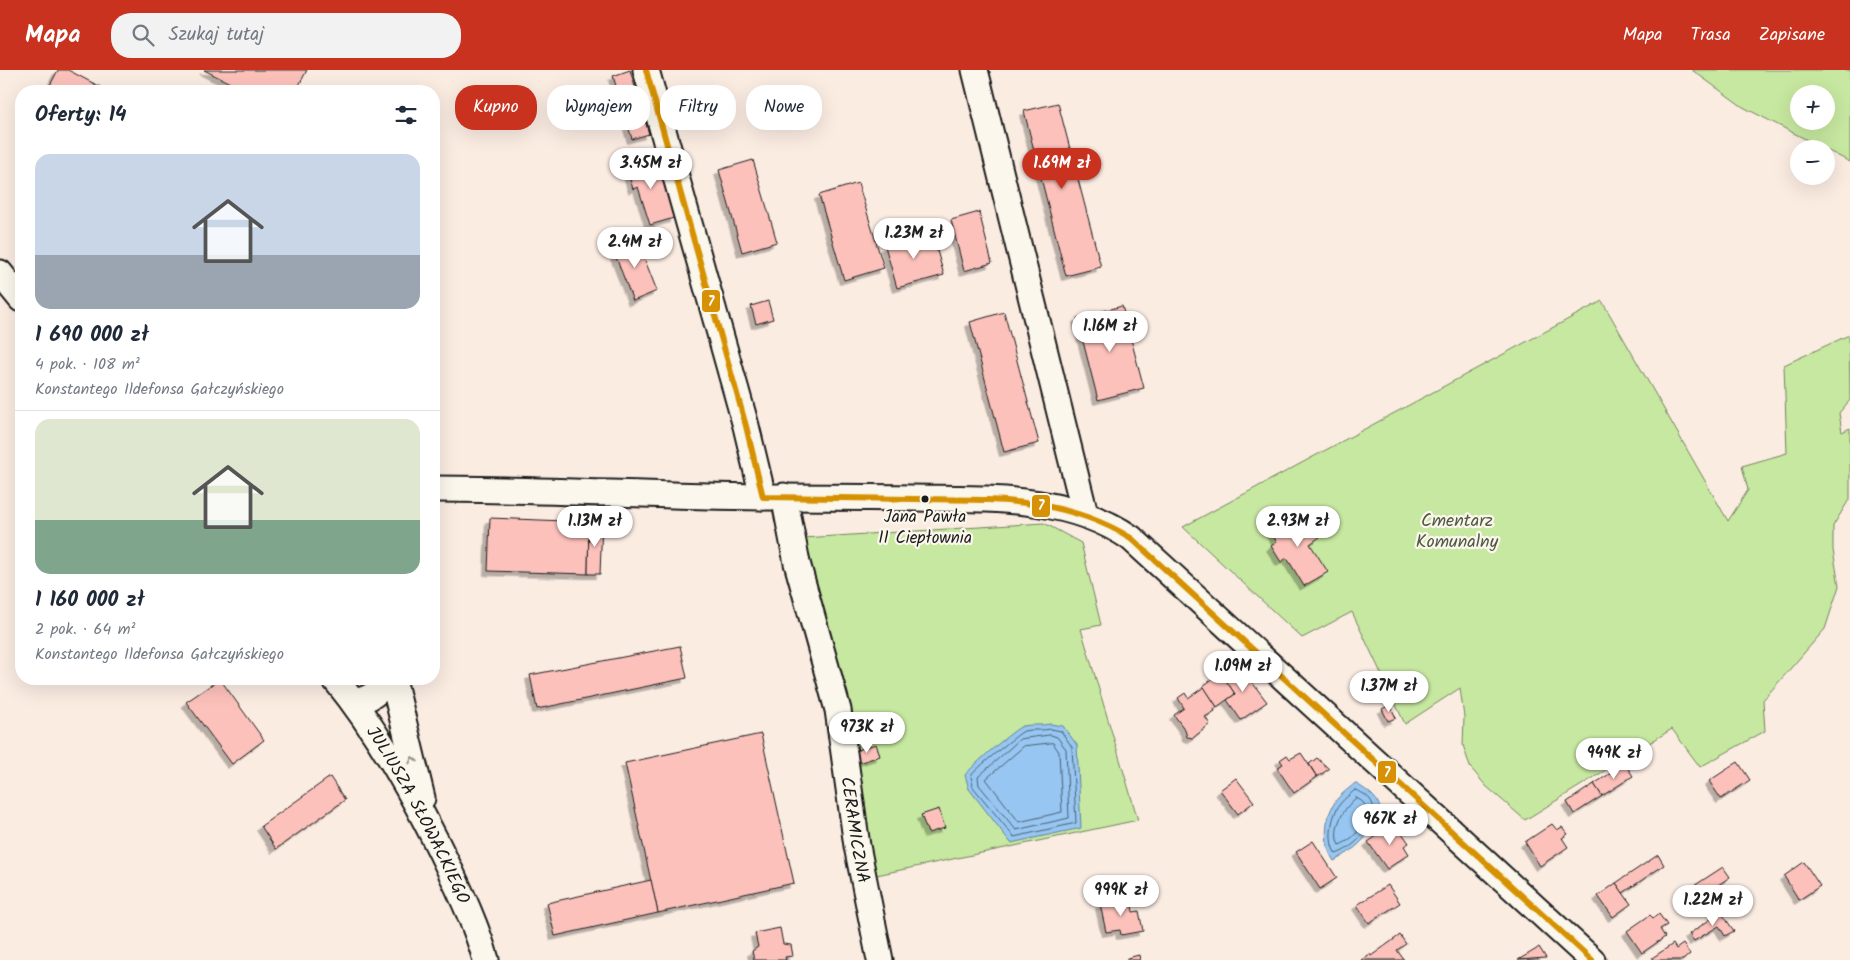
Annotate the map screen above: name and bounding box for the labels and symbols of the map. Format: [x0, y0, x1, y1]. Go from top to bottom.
pin: 3.45M zł [599, 148, 703, 190]
pin: 1.69M zł [1010, 148, 1114, 190]
pin: 1.23M zł [862, 218, 966, 260]
pin: 2.4M zł [589, 226, 681, 269]
line badge: 7 [701, 289, 721, 313]
text: 7 [708, 291, 715, 313]
pin: 1.16M zł [1058, 310, 1162, 353]
marker: Jana Pawła II Ciepłownia [920, 494, 930, 504]
line badge: 7 [1031, 494, 1051, 518]
text: 7 [1038, 495, 1045, 517]
place label: Jana Pawła II Ciepłownia [878, 504, 972, 552]
pin: 1.13M zł [543, 506, 647, 548]
pin: 2.93M zł [1246, 506, 1350, 548]
park label: Cmentarz Komunalny [1416, 507, 1499, 557]
pin: 1.09M zł [1191, 650, 1295, 693]
pin: 1.37M zł [1337, 670, 1441, 713]
pin: 973K zł [821, 712, 913, 754]
street label: JULIUSZA SŁOWACKIEGO [358, 720, 477, 909]
pin: 949K zł [1568, 738, 1660, 780]
one-way arrow [408, 756, 419, 765]
line badge: 7 [1377, 760, 1397, 784]
text: 7 [1384, 762, 1391, 784]
street label: CERAMICZNA [831, 775, 877, 886]
pin: 967K zł [1344, 804, 1436, 846]
pin: 999K zł [1075, 874, 1167, 917]
pin: 1.22M zł [1661, 884, 1765, 927]

